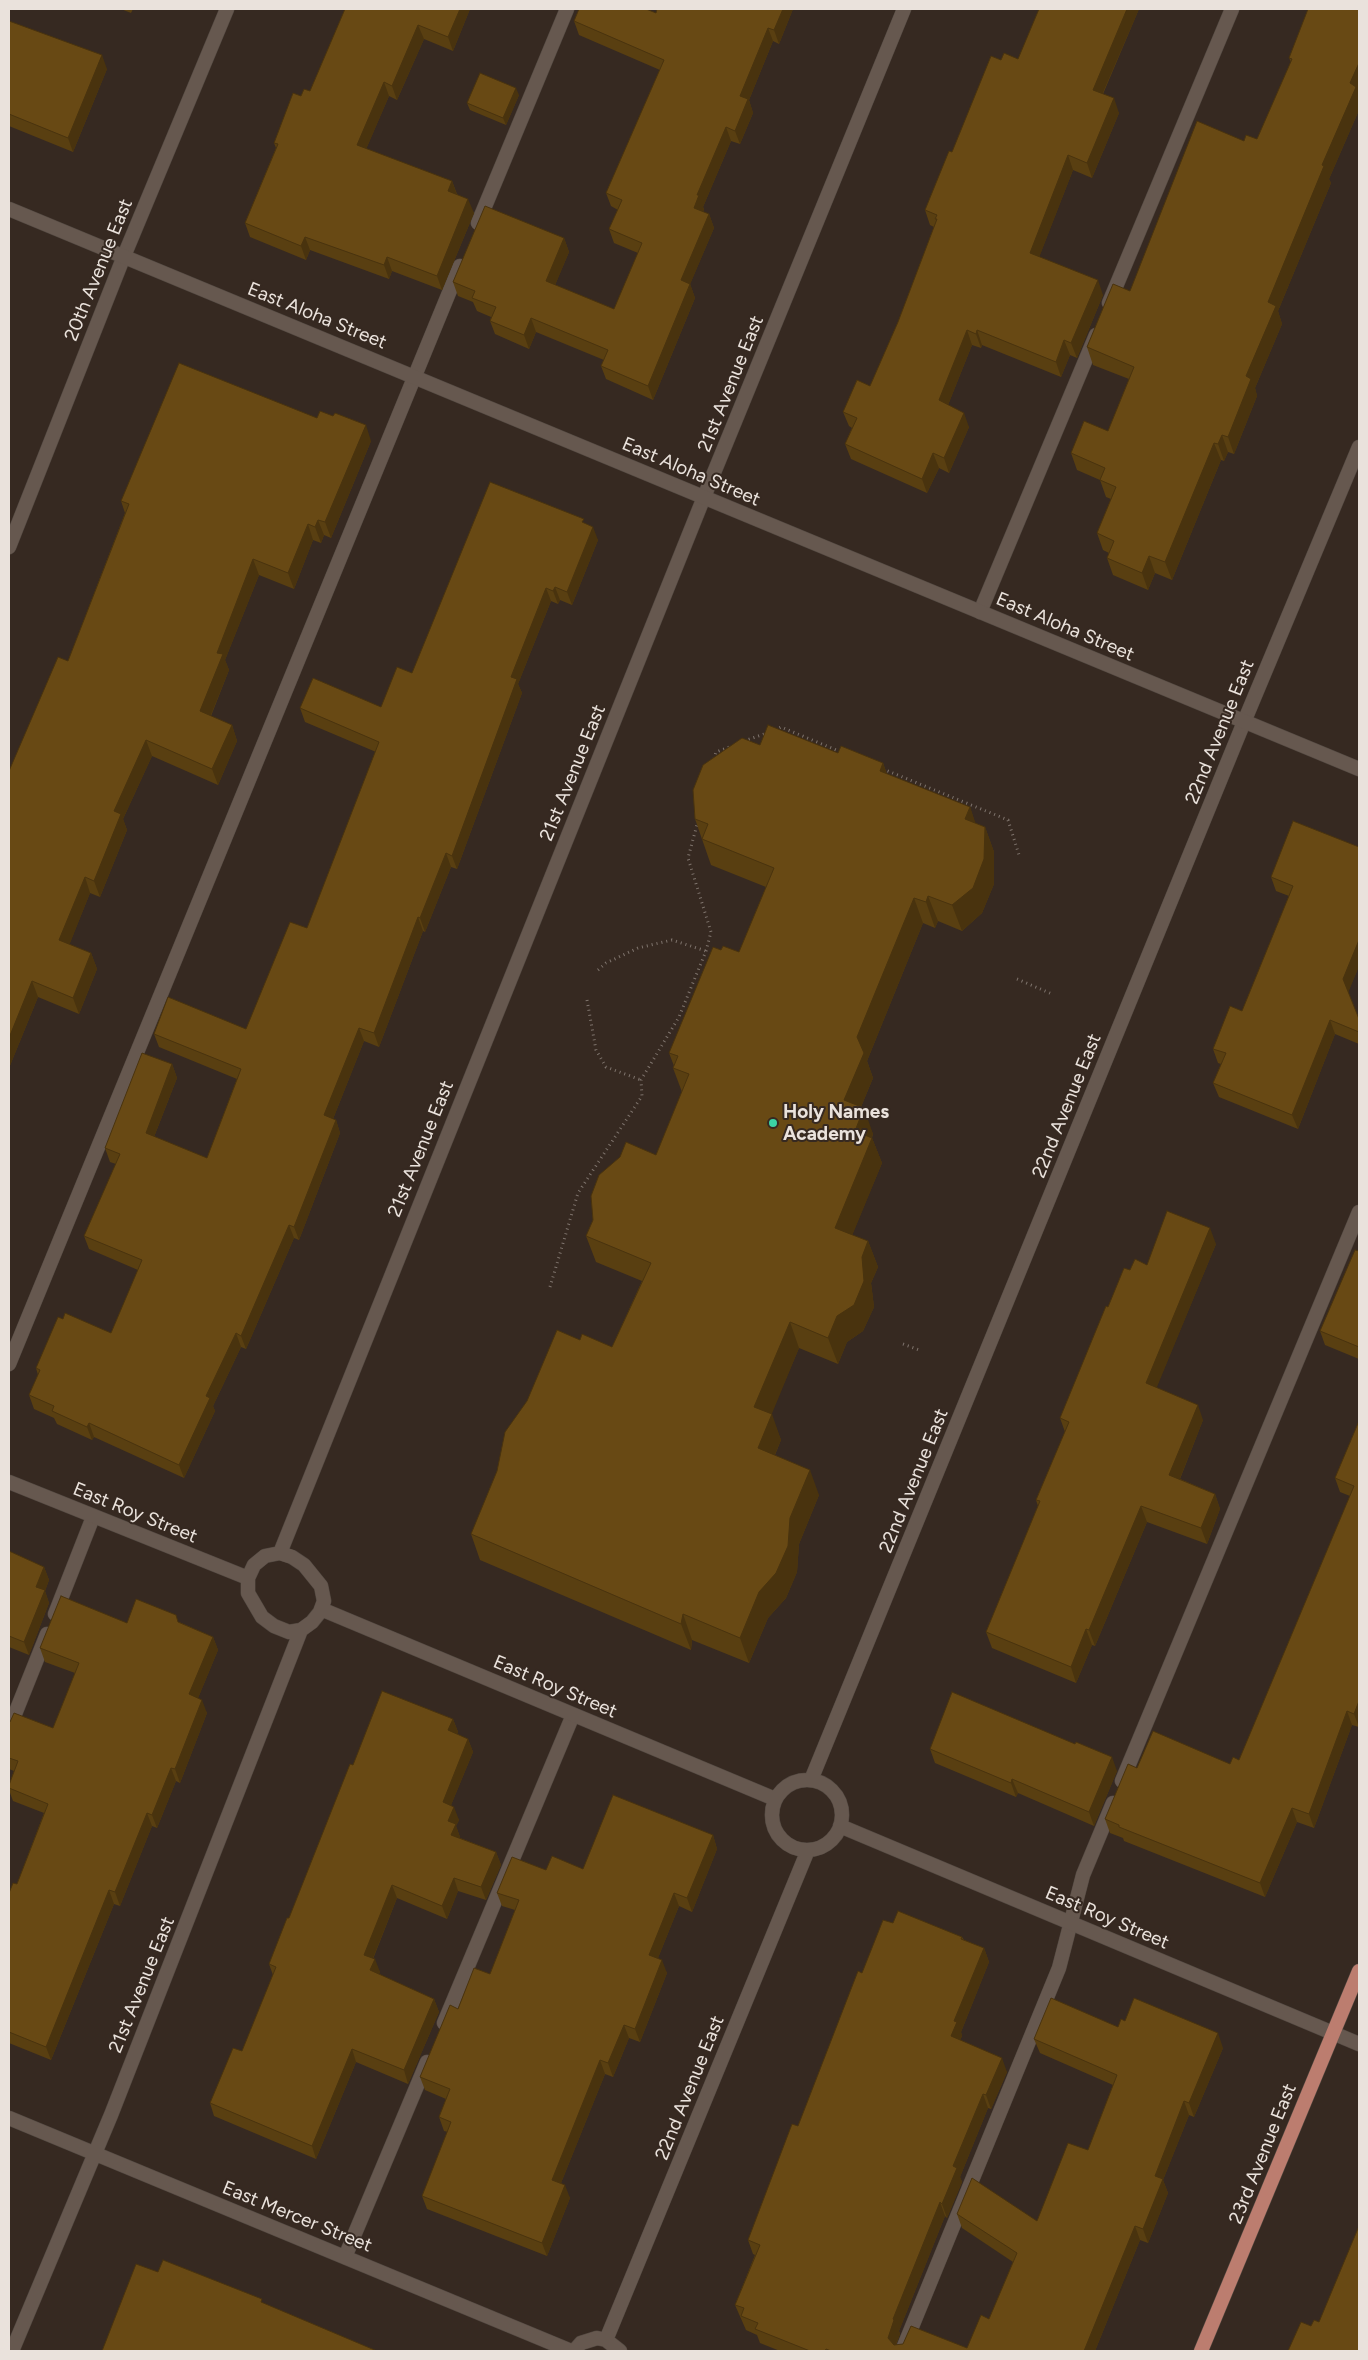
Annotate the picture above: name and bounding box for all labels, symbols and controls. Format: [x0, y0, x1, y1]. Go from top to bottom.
street label: 20th Avenue East [60, 196, 138, 344]
street label: East Aloha Street [244, 278, 390, 354]
street label: 21st Avenue East [693, 312, 769, 456]
street label: East Aloha Street [618, 433, 764, 511]
street label: East Aloha Street [992, 588, 1138, 666]
street label: 22nd Avenue East [1181, 657, 1259, 807]
street label: 21st Avenue East [535, 701, 611, 845]
street label: 22nd Avenue East [1028, 1031, 1106, 1181]
street label: 21st Avenue East [383, 1077, 459, 1221]
place label: Holy Names Academy [783, 1101, 889, 1145]
marker: Holy Names Academy [767, 1117, 779, 1129]
street label: 22nd Avenue East [875, 1406, 953, 1556]
street label: East Roy Street [69, 1478, 201, 1548]
street label: East Roy Street [490, 1651, 620, 1723]
street label: East Roy Street [1042, 1882, 1172, 1954]
street label: 21st Avenue East [104, 1913, 180, 2057]
street label: 22nd Avenue East [651, 2013, 729, 2163]
street label: 23rd Avenue East [1224, 2081, 1302, 2227]
street label: East Mercer Street [219, 2177, 375, 2257]

